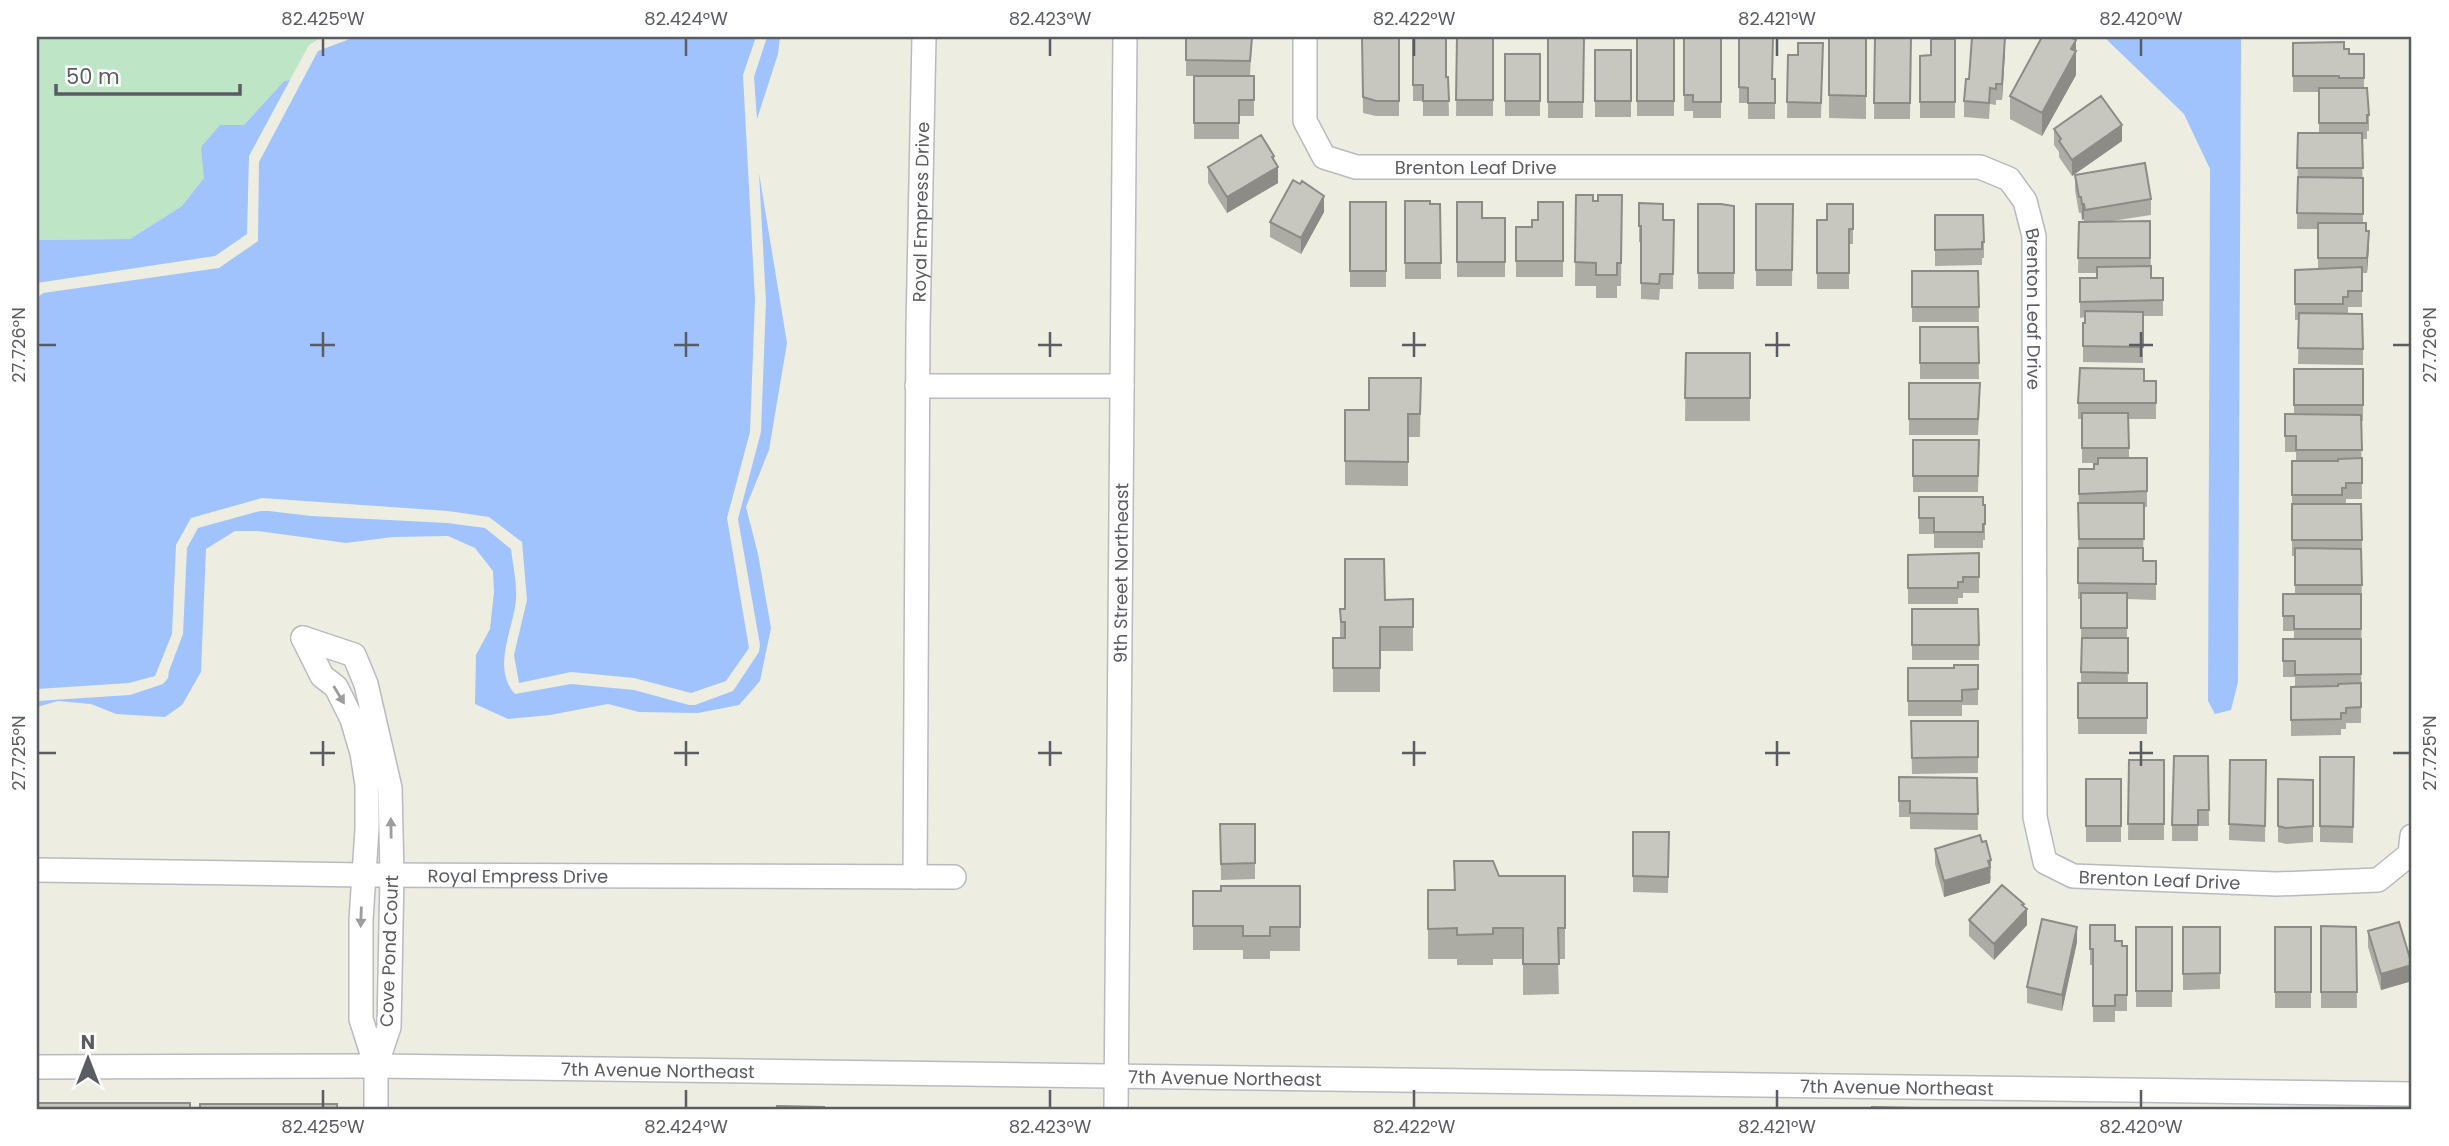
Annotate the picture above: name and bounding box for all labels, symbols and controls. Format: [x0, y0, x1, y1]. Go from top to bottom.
text: 82.425°W [281, 6, 365, 31]
text: 82.424°W [644, 6, 728, 31]
text: 82.423°W [1009, 6, 1092, 31]
text: 82.422°W [1373, 6, 1456, 31]
text: 82.421°W [1738, 6, 1816, 31]
text: 82.420°W [2099, 6, 2183, 31]
scale bar [56, 52, 240, 96]
text: 50 m [66, 62, 120, 91]
street label: Royal Empress Drive [906, 121, 935, 303]
street label: Brenton Leaf Drive [1395, 155, 1557, 180]
street label: Brenton Leaf Drive [2020, 225, 2047, 390]
text: 27.726°N [6, 307, 31, 383]
text: 27.726°N [2417, 307, 2442, 383]
street label: 9th Street Northeast [1107, 483, 1134, 663]
one-way arrow [333, 685, 345, 704]
text: 27.725°N [6, 715, 31, 791]
text: 27.725°N [2417, 715, 2442, 791]
one-way arrow [386, 817, 397, 839]
street label: Royal Empress Drive [428, 863, 608, 888]
street label: Brenton Leaf Drive [2078, 864, 2241, 895]
street label: Cove Pond Court [374, 875, 404, 1027]
one-way arrow [356, 906, 367, 928]
north arrow [52, 1024, 122, 1094]
text: N [81, 1029, 95, 1056]
street label: 7th Avenue Northeast [561, 1056, 755, 1084]
street label: 7th Avenue Northeast [1128, 1064, 1322, 1092]
street label: 7th Avenue Northeast [1800, 1073, 1994, 1101]
text: 82.425°W [281, 1114, 365, 1139]
text: 82.424°W [644, 1114, 728, 1139]
text: 82.423°W [1009, 1114, 1092, 1139]
text: 82.422°W [1373, 1114, 1456, 1139]
text: 82.421°W [1738, 1114, 1816, 1139]
text: 82.420°W [2099, 1114, 2183, 1139]

